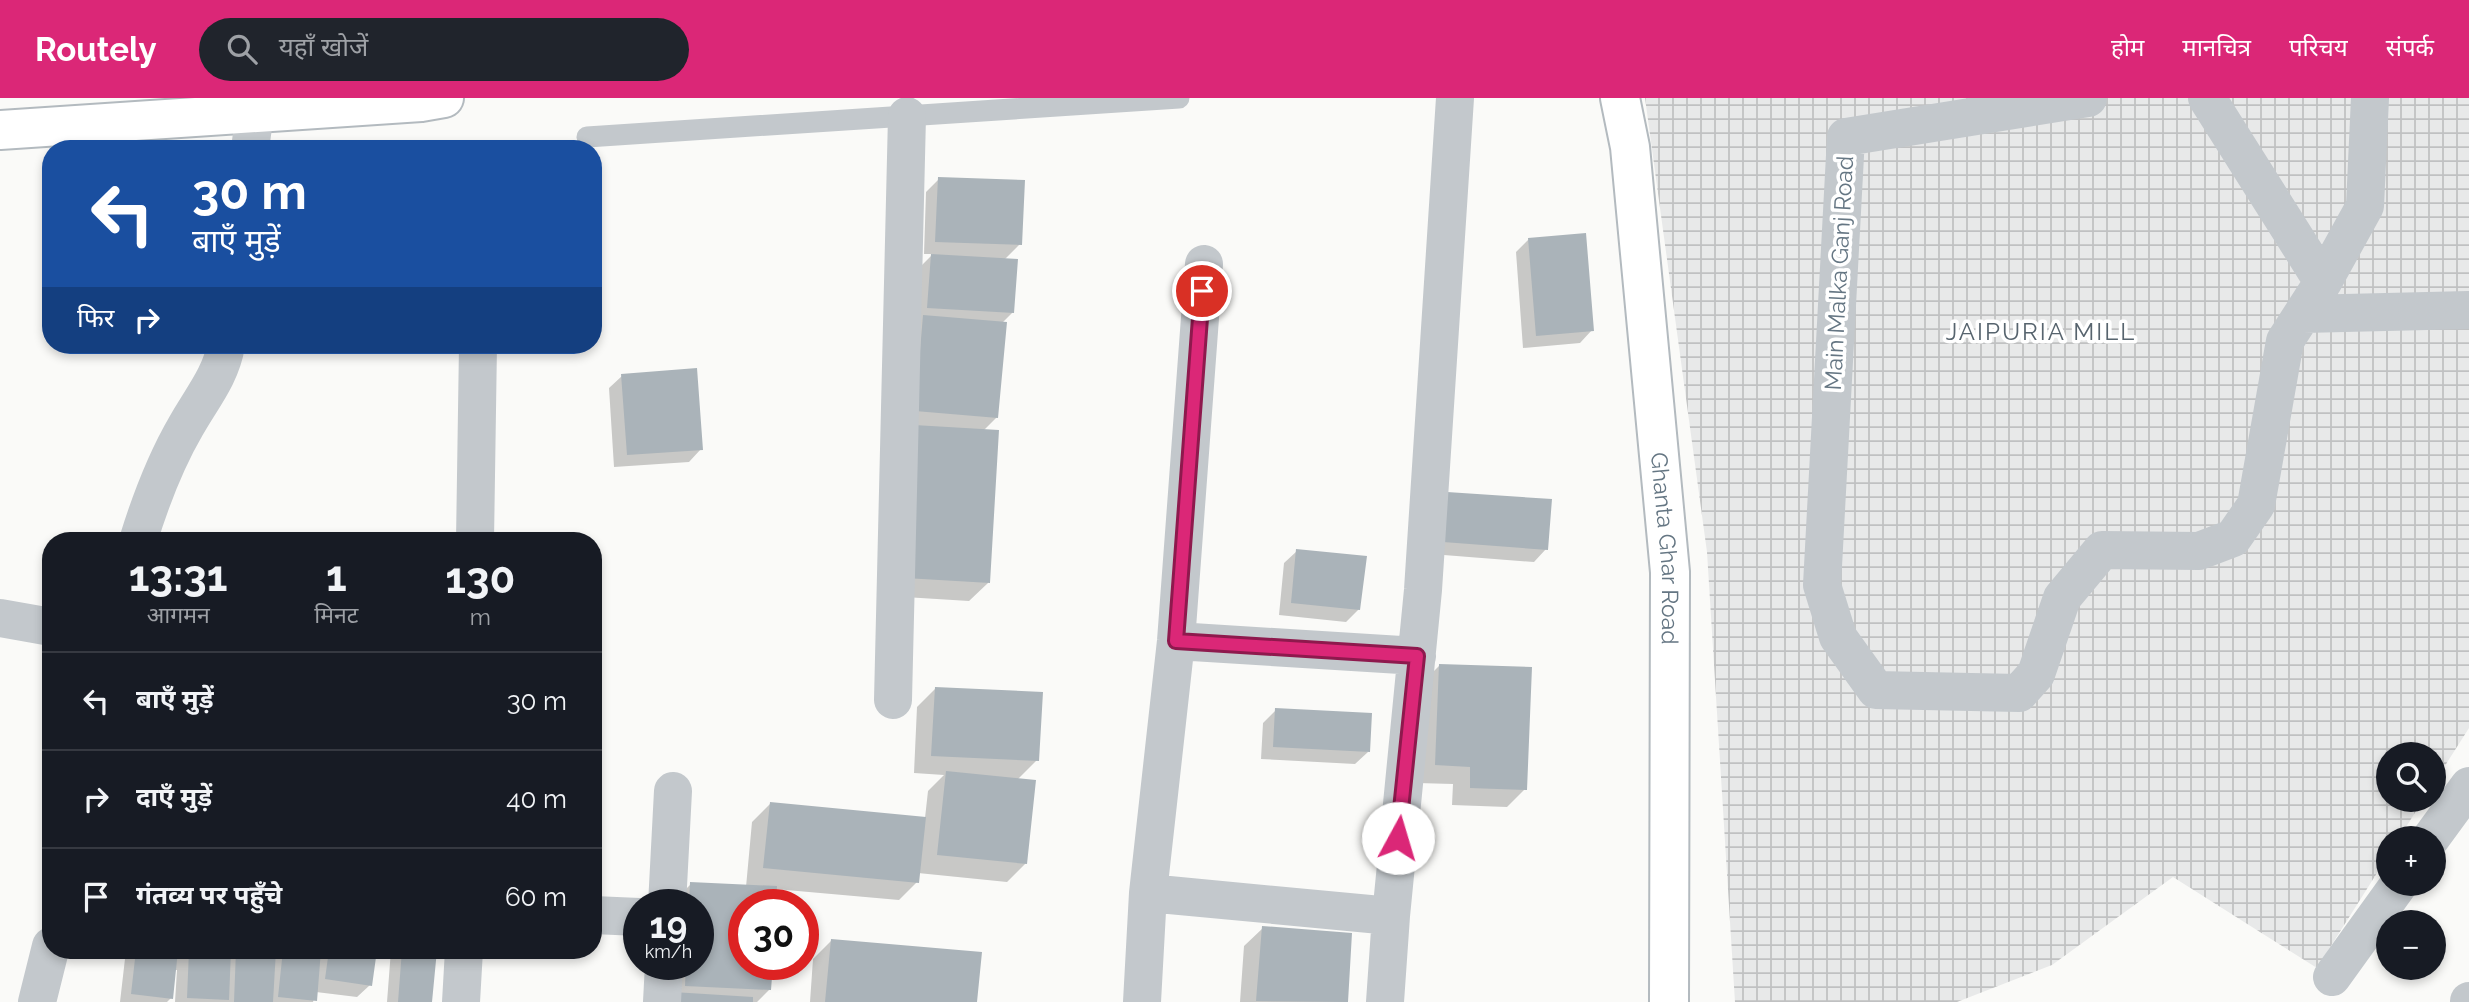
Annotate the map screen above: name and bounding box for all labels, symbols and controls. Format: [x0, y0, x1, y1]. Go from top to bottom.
search box [199, 18, 689, 81]
text: Routely [35, 30, 157, 69]
icon: search [223, 30, 261, 68]
text: यहाँ खोजें [279, 32, 368, 62]
text: होम [2111, 33, 2144, 62]
text: मानचित्र [2182, 33, 2251, 62]
text: परिचय [2289, 33, 2348, 62]
text: संपर्क [2386, 33, 2434, 62]
street label: Main Malka Ganj Road [1819, 155, 1858, 391]
text: 30 m [192, 163, 307, 220]
icon: left [77, 168, 168, 259]
text: बाएँ मुड़ें [192, 222, 281, 259]
pin [1172, 261, 1232, 321]
icon: arrive [1183, 272, 1221, 310]
icon: right [128, 301, 166, 339]
text: फिर [77, 303, 114, 333]
district label: JAIPURIA MILL [1946, 317, 2136, 346]
street label: Ghanta Ghar Road [1646, 451, 1684, 645]
text: 13:31 [129, 552, 228, 601]
text: 1 [326, 552, 347, 601]
text: 130 [445, 554, 515, 603]
text: आगमन [147, 601, 210, 628]
text: मिनट [314, 601, 358, 628]
text: m [470, 603, 491, 630]
icon: left [77, 682, 115, 720]
text: बाएँ मुड़ें [136, 684, 214, 714]
text: 30 m [507, 686, 567, 716]
map controls [2376, 742, 2446, 980]
button: search [2376, 742, 2446, 812]
icon: right [77, 780, 115, 818]
text: दाएँ मुड़ें [136, 782, 212, 812]
text: 40 m [506, 784, 567, 814]
position arrow [1361, 801, 1435, 875]
button: + [2376, 826, 2446, 896]
icon: arrive [77, 878, 115, 916]
text: गंतव्य पर पहुँचे [136, 880, 282, 910]
text: 60 m [505, 882, 567, 912]
speed limit sign: 30 [728, 889, 819, 980]
text: 19 [650, 905, 687, 946]
button: − [2376, 910, 2446, 980]
text: km/h [645, 941, 692, 962]

